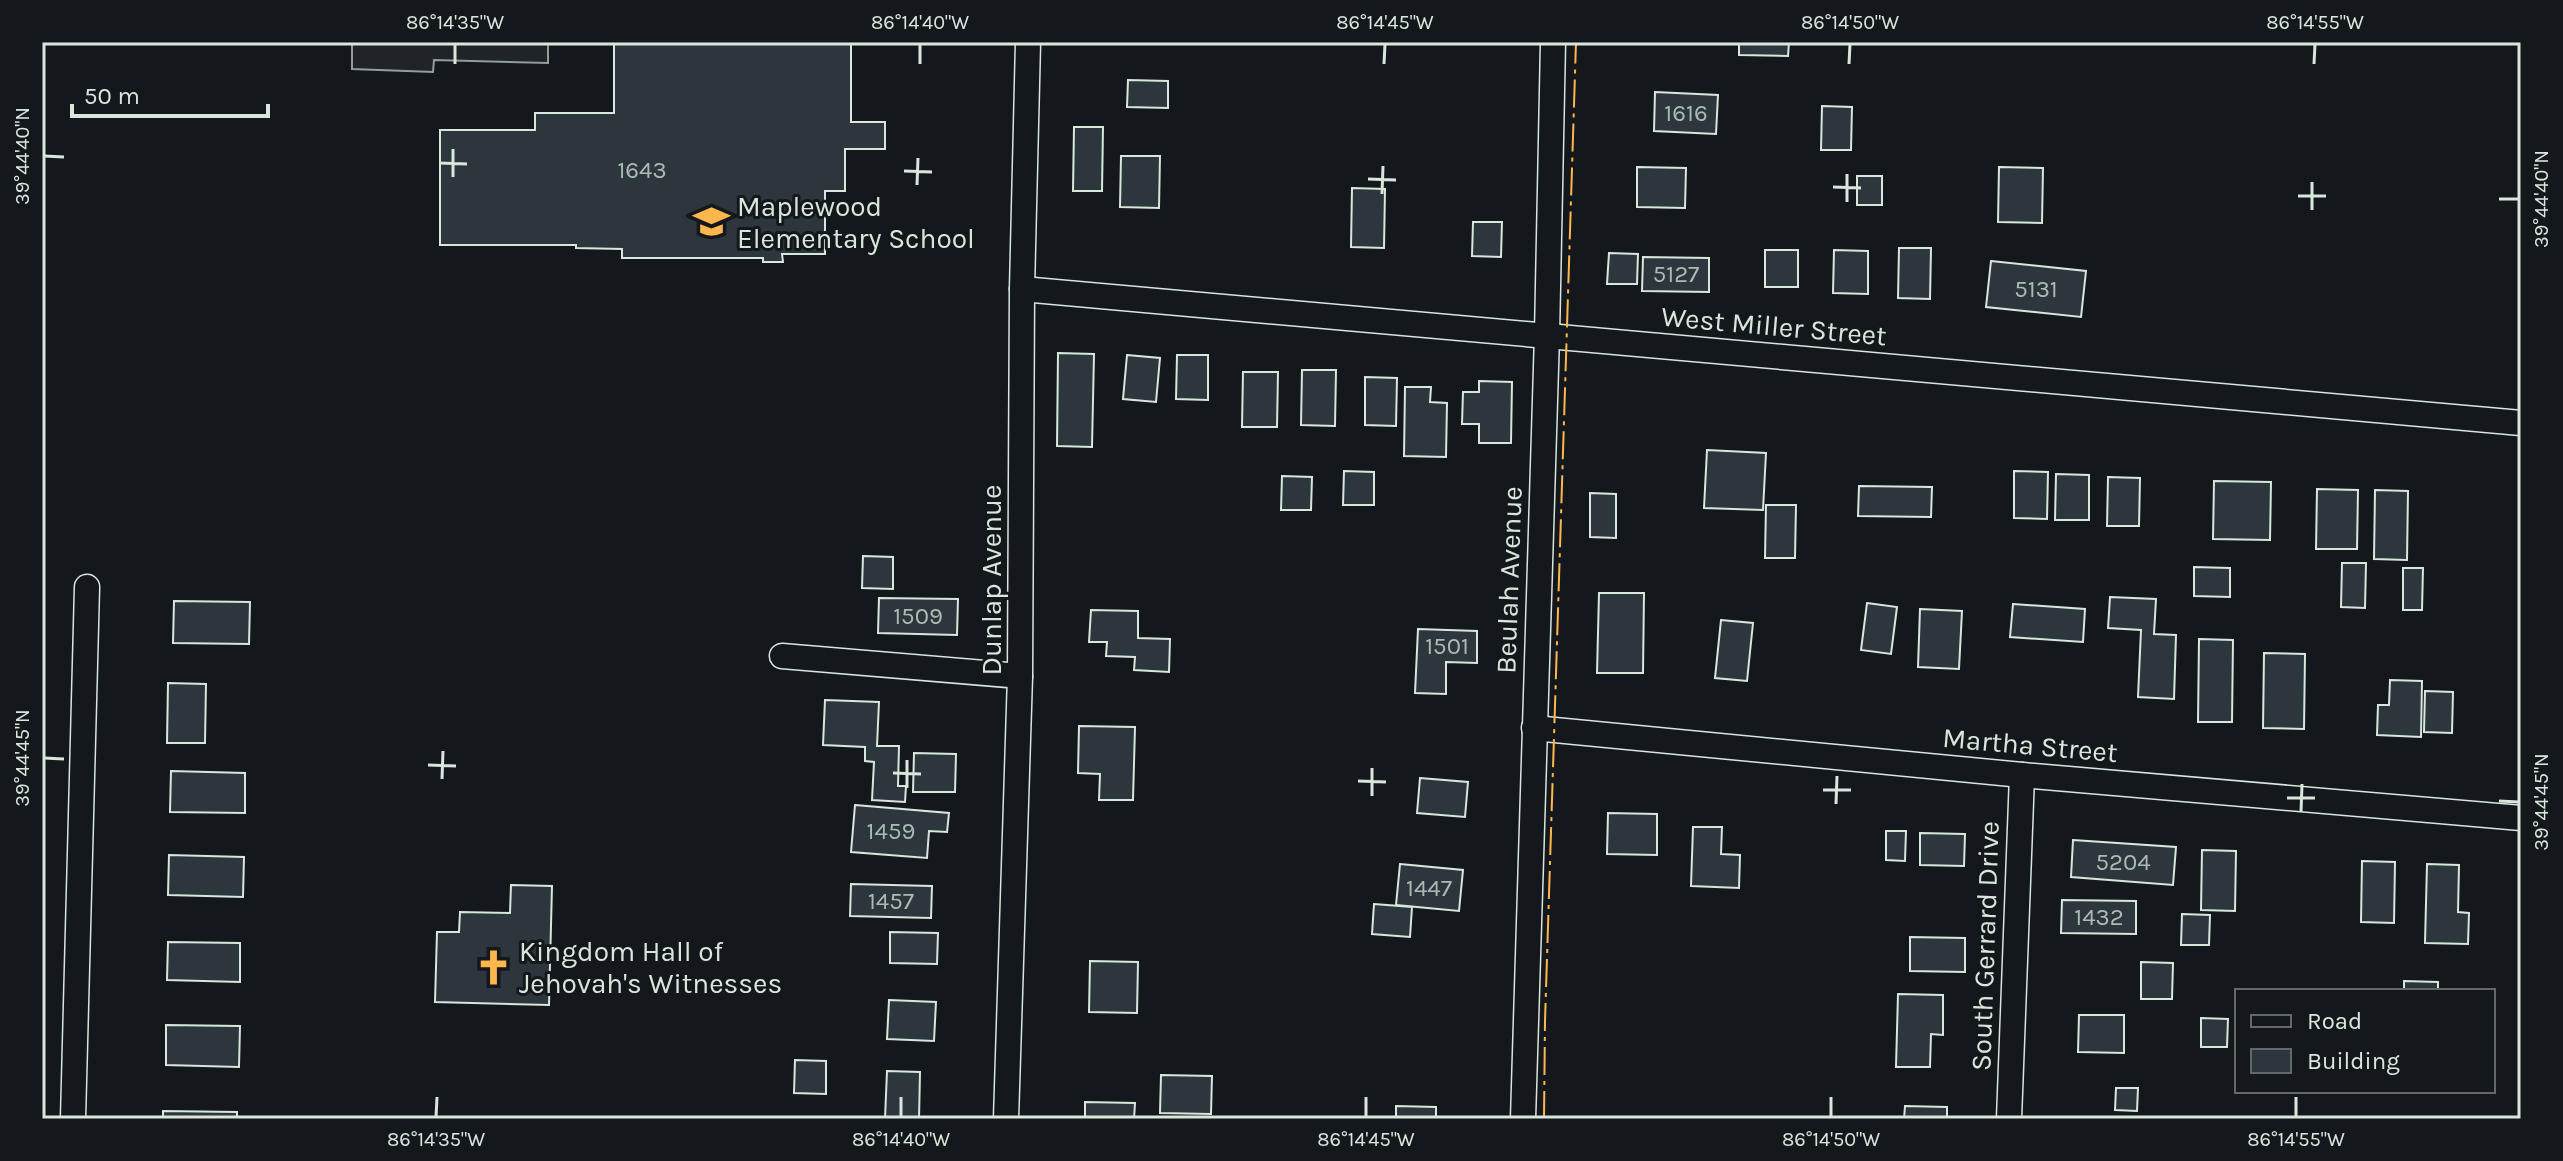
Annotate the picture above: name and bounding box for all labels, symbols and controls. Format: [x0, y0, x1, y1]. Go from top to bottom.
text: 86°14'35"W [406, 11, 504, 34]
text: 86°14'40"W [871, 11, 969, 34]
text: 86°14'45"W [1336, 11, 1434, 34]
text: 86°14'50"W [1801, 11, 1899, 34]
text: 86°14'55"W [2266, 11, 2364, 34]
scale bar [72, 68, 268, 118]
text: 50 m [84, 82, 140, 110]
house number: 1616 [1664, 99, 1708, 127]
text: 39°44'40"N [11, 107, 34, 205]
text: 39°44'40"N [2530, 150, 2553, 248]
house number: 1643 [617, 156, 667, 184]
place label: Maplewood Elementary School [737, 190, 975, 255]
school or university icon: Maplewood Elementary School [692, 203, 730, 241]
house number: 5127 [1653, 260, 1699, 288]
house number: 5131 [2014, 275, 2058, 303]
street label: West Miller Street [1660, 300, 1888, 352]
street label: Dunlap Avenue [975, 485, 1008, 675]
street label: Beulah Avenue [1489, 486, 1529, 674]
house number: 1509 [893, 602, 943, 630]
house number: 1501 [1425, 632, 1469, 660]
text: 39°44'45"N [11, 709, 34, 807]
street label: Martha Street [1941, 721, 2119, 769]
text: 39°44'45"N [2530, 753, 2553, 851]
house number: 1459 [867, 817, 915, 845]
street label: South Gerrard Drive [1964, 820, 2006, 1072]
house number: 5204 [2095, 848, 2151, 876]
house number: 1447 [1406, 874, 1452, 902]
house number: 1457 [868, 887, 914, 915]
house number: 1432 [2074, 903, 2124, 931]
place label: Kingdom Hall of Jehovah's Witnesses [519, 935, 782, 1000]
church icon: Kingdom Hall of Jehovah's Witnesses [474, 948, 512, 986]
legend [2235, 989, 2495, 1093]
text: Road [2307, 1007, 2362, 1035]
text: Building [2307, 1047, 2400, 1075]
text: 86°14'35"W [387, 1128, 485, 1151]
text: 86°14'40"W [852, 1128, 950, 1151]
text: 86°14'45"W [1317, 1128, 1415, 1151]
text: 86°14'50"W [1782, 1128, 1880, 1151]
text: 86°14'55"W [2247, 1128, 2345, 1151]

